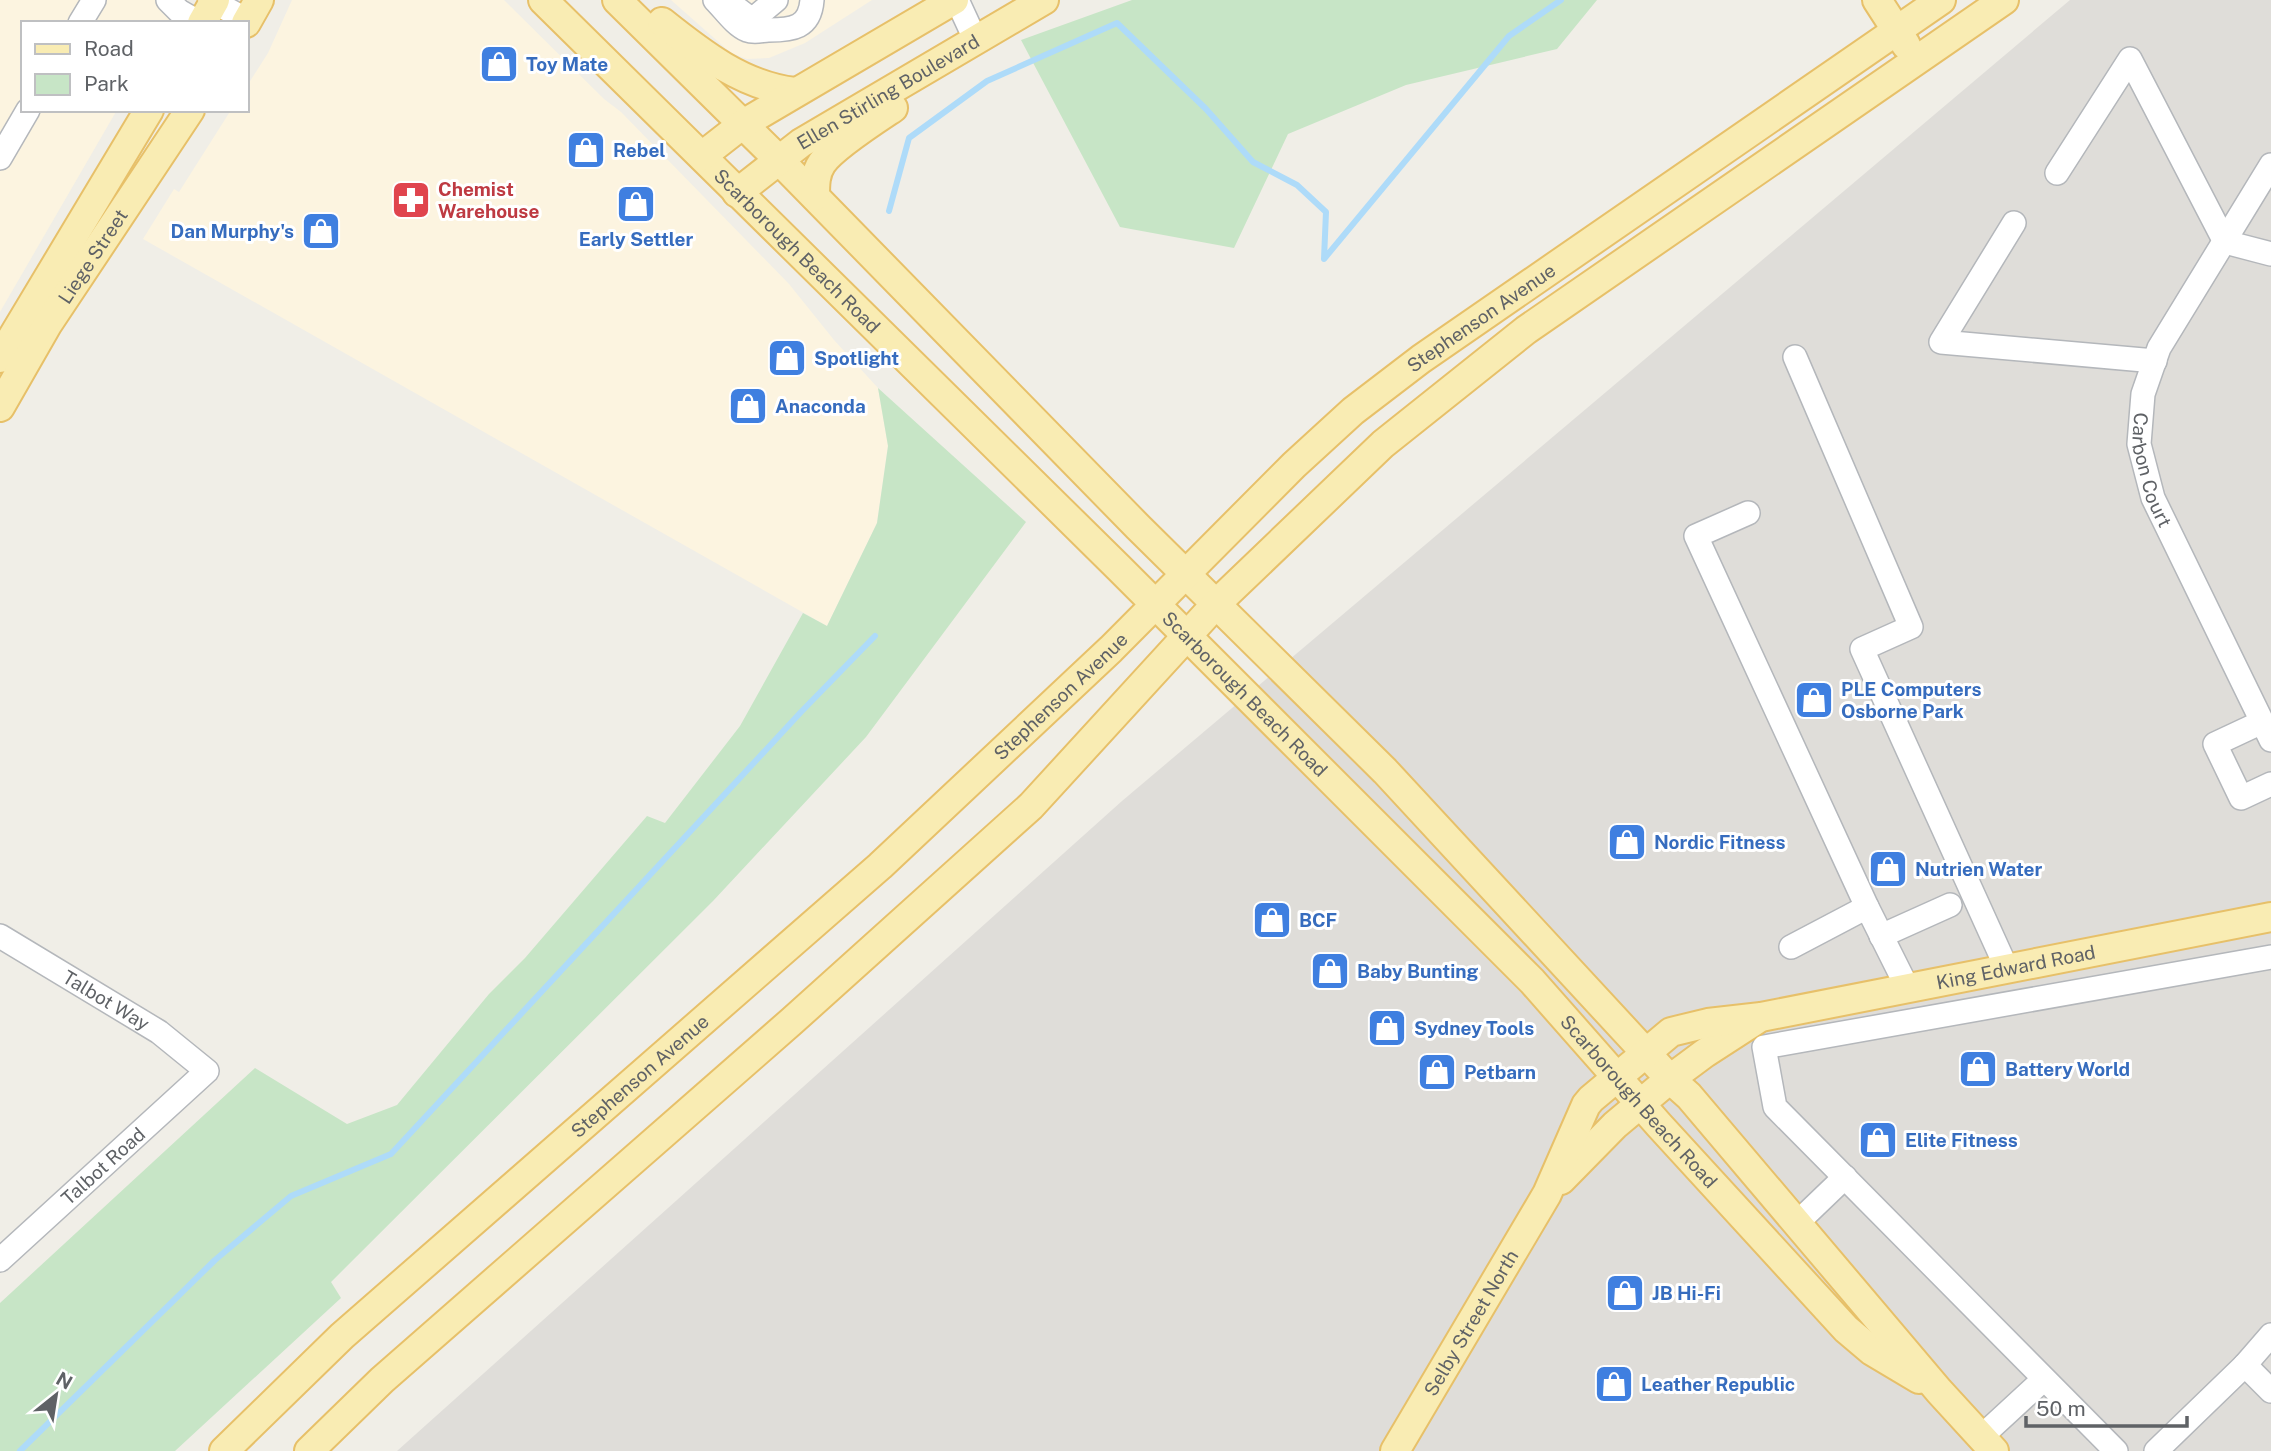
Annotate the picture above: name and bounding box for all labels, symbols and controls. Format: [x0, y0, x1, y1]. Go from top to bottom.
legend [21, 21, 248, 112]
street label: Ellen Stirling Boulevard [793, 30, 983, 154]
text: Road [84, 36, 134, 61]
shop icon: Toy Mate [478, 43, 520, 85]
place label: Toy Mate [526, 53, 608, 75]
text: Park [84, 71, 129, 96]
shop icon: Rebel [565, 129, 607, 171]
place label: Rebel [613, 139, 666, 161]
street label: Scarborough Beach Road [710, 164, 885, 337]
place label: Chemist Warehouse [438, 178, 539, 222]
pharmacy icon: Chemist Warehouse [390, 179, 432, 221]
shop icon: Early Settler [615, 183, 657, 225]
street label: Liege Street [53, 205, 132, 308]
shop icon: Dan Murphy's [300, 210, 342, 252]
place label: Dan Murphy's [170, 220, 294, 242]
place label: Early Settler [579, 228, 693, 250]
street label: Stephenson Avenue [1402, 259, 1559, 377]
shop icon: Spotlight [766, 337, 808, 379]
place label: Spotlight [814, 347, 899, 369]
shop icon: Anaconda [727, 385, 769, 427]
place label: Anaconda [775, 395, 866, 417]
street label: Carbon Court [2128, 412, 2176, 531]
street label: Scarborough Beach Road [1158, 607, 1332, 781]
street label: Stephenson Avenue [989, 628, 1132, 764]
place label: PLE Computers Osborne Park [1841, 678, 1981, 722]
shop icon: PLE Computers Osborne Park [1793, 679, 1835, 721]
shop icon: Nordic Fitness [1606, 821, 1648, 863]
place label: Nordic Fitness [1654, 831, 1785, 853]
shop icon: Nutrien Water [1867, 848, 1909, 890]
place label: Nutrien Water [1915, 858, 2043, 880]
shop icon: BCF [1251, 899, 1293, 941]
place label: BCF [1299, 909, 1337, 931]
street label: King Edward Road [1934, 941, 2097, 993]
shop icon: Baby Bunting [1309, 950, 1351, 992]
place label: Baby Bunting [1357, 960, 1479, 982]
street label: Talbot Way [59, 966, 153, 1035]
shop icon: Sydney Tools [1366, 1007, 1408, 1049]
street label: Stephenson Avenue [566, 1010, 713, 1142]
street label: Scarborough Beach Road [1556, 1010, 1722, 1192]
place label: Sydney Tools [1414, 1017, 1534, 1039]
shop icon: Battery World [1957, 1048, 1999, 1090]
shop icon: Petbarn [1416, 1051, 1458, 1093]
place label: Battery World [2005, 1058, 2130, 1080]
place label: Petbarn [1464, 1061, 1536, 1083]
shop icon: Elite Fitness [1857, 1119, 1899, 1161]
street label: Talbot Road [57, 1123, 149, 1209]
place label: Elite Fitness [1905, 1129, 2018, 1151]
street label: Selby Street North [1419, 1246, 1523, 1400]
shop icon: JB Hi-Fi [1604, 1272, 1646, 1314]
place label: JB Hi-Fi [1652, 1282, 1721, 1304]
north arrow [21, 1360, 91, 1430]
shop icon: Leather Republic [1593, 1363, 1635, 1405]
text: N [53, 1367, 76, 1394]
place label: Leather Republic [1641, 1373, 1795, 1395]
scale bar [2026, 1384, 2187, 1428]
text: 50 m [2036, 1396, 2086, 1421]

